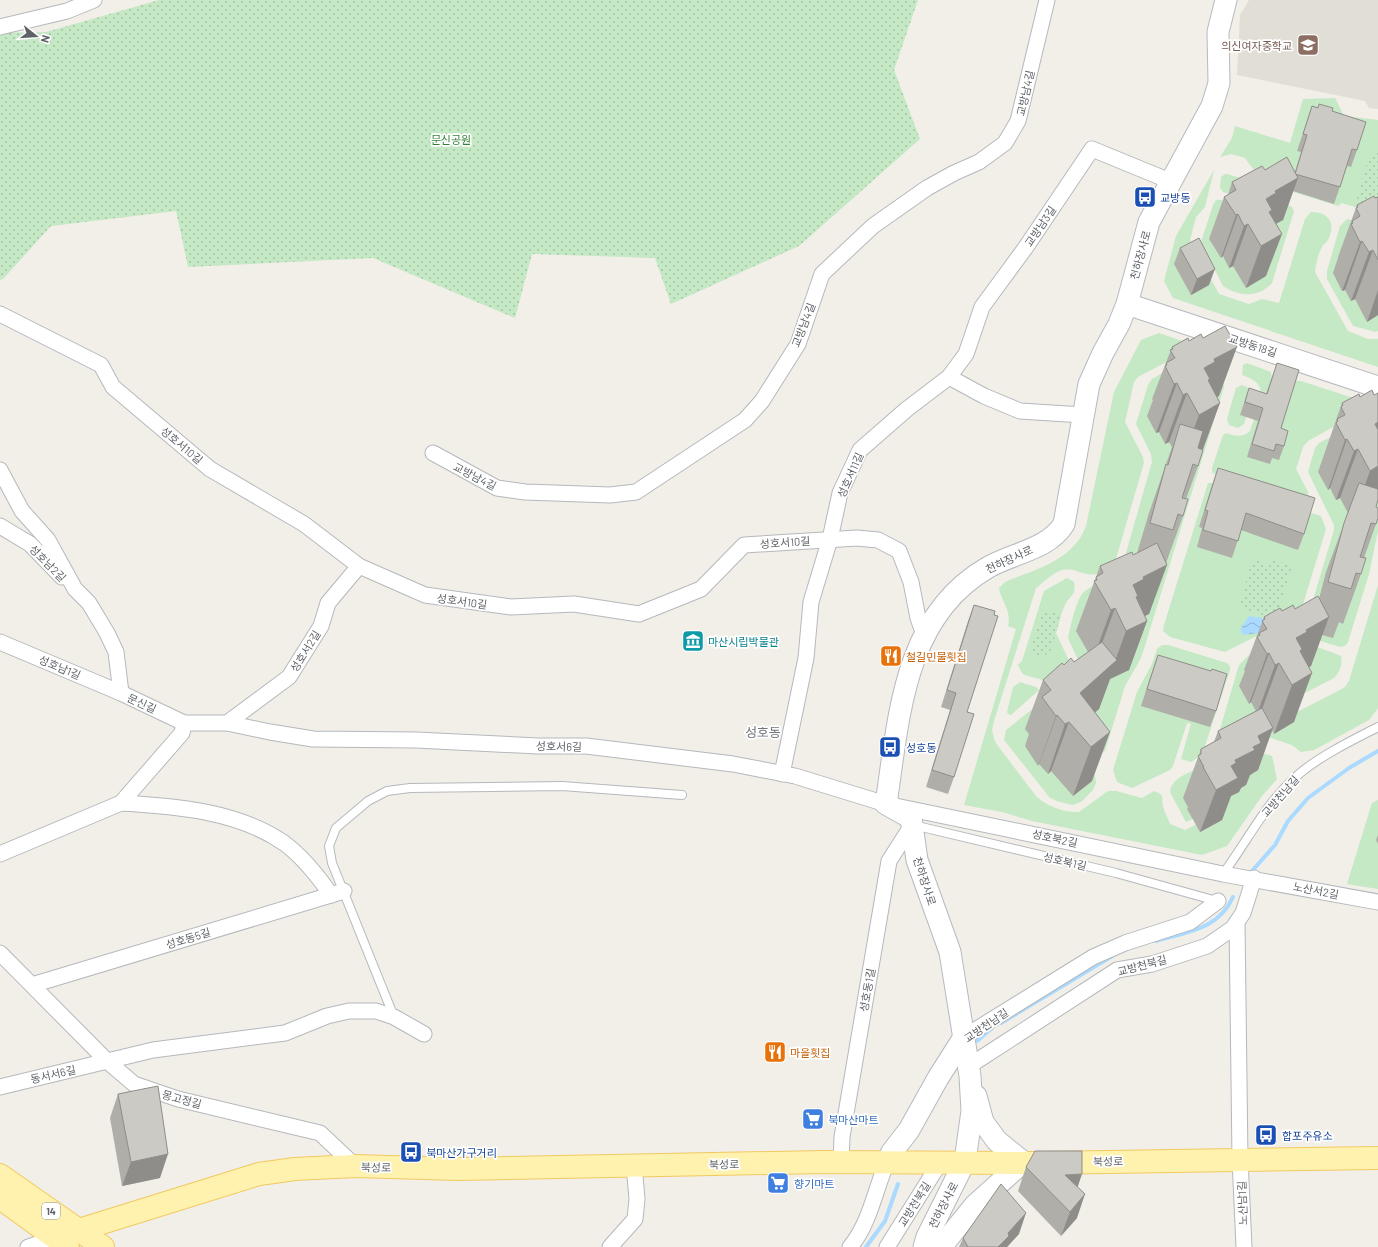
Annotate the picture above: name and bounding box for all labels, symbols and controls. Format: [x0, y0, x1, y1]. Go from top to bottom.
north arrow [16, 16, 56, 56]
school or university icon: 의신여자중학교 [1295, 32, 1321, 58]
text: N [39, 34, 53, 44]
place label: 의신여자중학교 [1221, 39, 1292, 52]
street label: 교방남4길 [1013, 69, 1037, 117]
park label: 문신공원 [431, 133, 471, 146]
bus stop icon: 교방동 [1132, 184, 1158, 210]
place label: 교방동 [1160, 191, 1190, 204]
street label: 교방남3길 [1022, 203, 1058, 249]
street label: 천하장사로 [1127, 229, 1153, 281]
street label: 교방남4길 [789, 301, 817, 349]
street label: 교방동18길 [1227, 331, 1279, 359]
street label: 성호서10길 [158, 424, 206, 466]
street label: 성호서11길 [834, 450, 866, 500]
street label: 교방남4길 [451, 460, 499, 492]
street label: 성호서10길 [759, 534, 811, 550]
street label: 성호남2길 [27, 542, 69, 584]
street label: 천하장사로 [983, 542, 1035, 576]
street label: 성호서10길 [436, 591, 488, 611]
street label: 성호서2길 [287, 628, 323, 674]
museum icon: 마산시립박물관 [680, 628, 706, 654]
place label: 마산시립박물관 [708, 635, 779, 648]
restaurant icon: 철길민물횟집 [878, 643, 904, 669]
place label: 철길민물횟집 [906, 650, 967, 663]
street label: 성호남1길 [37, 652, 83, 682]
street label: 문신길 [125, 691, 159, 715]
district label: 성호동 [745, 724, 781, 740]
bus stop icon: 성호동 [877, 734, 903, 760]
street label: 성호서6길 [536, 739, 582, 753]
place label: 성호동 [906, 741, 936, 754]
street label: 교방천남길 [1258, 773, 1302, 819]
street label: 성호북2길 [1031, 827, 1079, 849]
street label: 성호북1길 [1042, 850, 1088, 872]
street label: 천하장사로 [911, 855, 939, 907]
street label: 노산서2길 [1292, 879, 1340, 901]
street label: 성호동5길 [164, 925, 212, 951]
street label: 교방천북길 [1116, 952, 1168, 978]
street label: 성호동1길 [857, 967, 877, 1013]
street label: 교방천남길 [961, 1005, 1011, 1045]
restaurant icon: 마을횟집 [762, 1039, 788, 1065]
place label: 마을횟집 [790, 1046, 830, 1059]
street label: 동서서6길 [29, 1062, 77, 1086]
street label: 몽고정길 [161, 1087, 203, 1111]
supermarket icon: 북마산마트 [800, 1106, 826, 1132]
place label: 북마산마트 [828, 1113, 879, 1126]
bus stop icon: 합포주유소 [1253, 1122, 1279, 1148]
place label: 합포주유소 [1282, 1129, 1333, 1142]
bus stop icon: 북마산가구거리 [398, 1139, 424, 1165]
place label: 북마산가구거리 [426, 1146, 497, 1159]
street label: 북성로 [1093, 1154, 1123, 1168]
street label: 북성로 [709, 1157, 739, 1171]
street label: 북성로 [361, 1160, 391, 1174]
supermarket icon: 향기마트 [765, 1170, 791, 1196]
place label: 향기마트 [794, 1177, 834, 1190]
street label: 교방천북길 [895, 1179, 933, 1229]
street label: 천하장사로 [926, 1180, 960, 1230]
street label: 노산남1길 [1235, 1181, 1249, 1225]
road number: 14 [42, 1203, 60, 1219]

